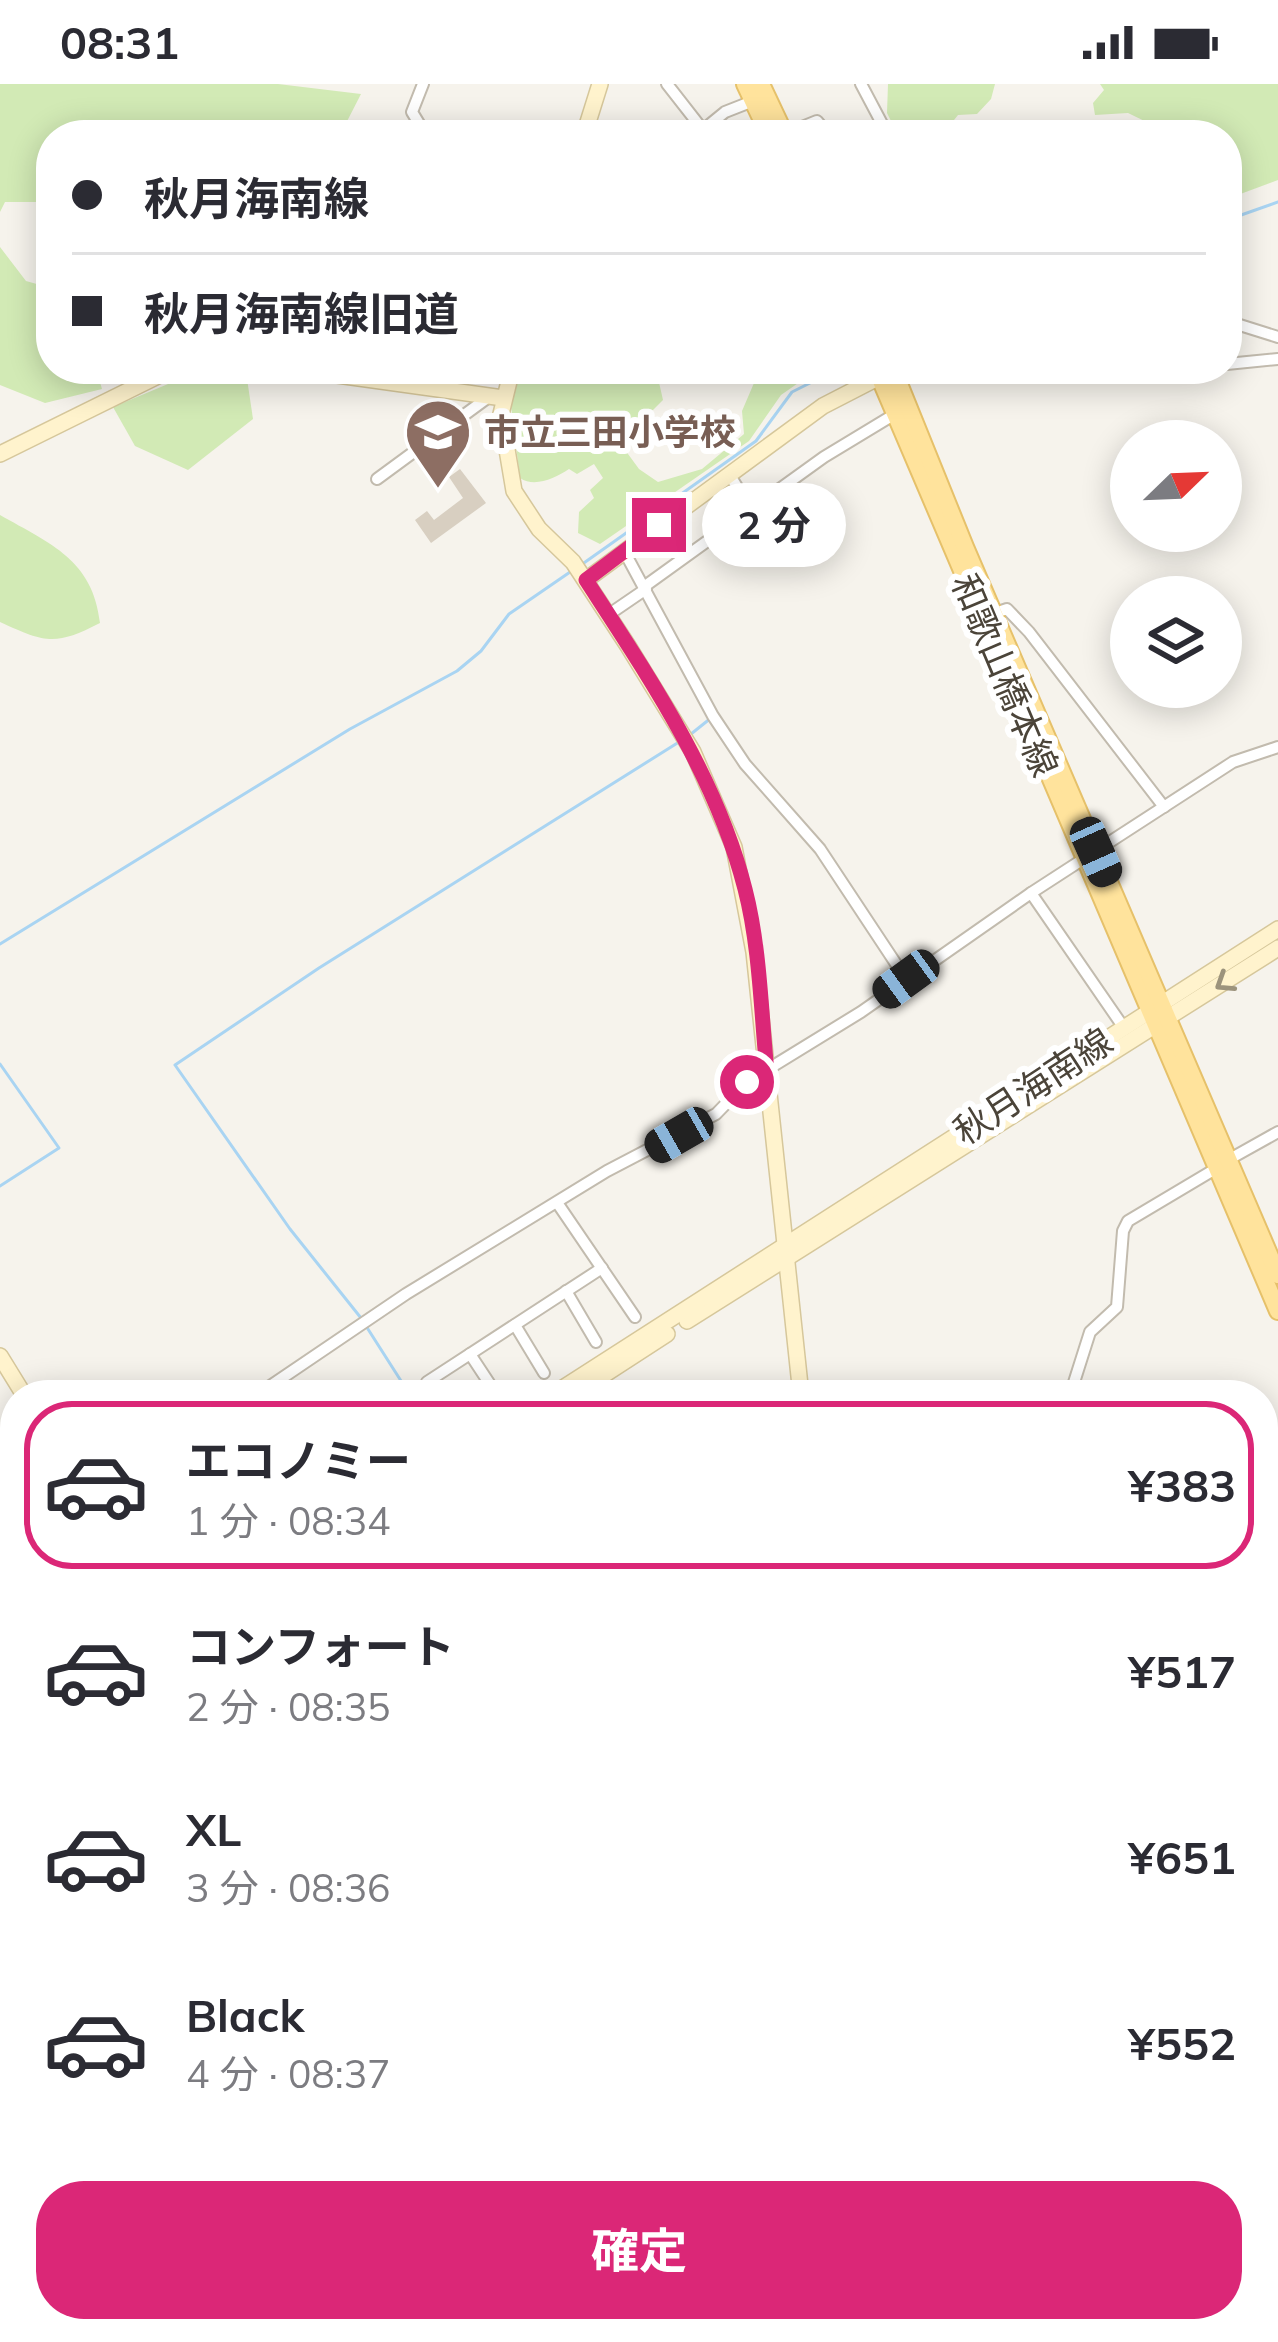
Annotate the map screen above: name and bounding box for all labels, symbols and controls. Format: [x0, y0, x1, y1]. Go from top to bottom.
text: 08:31 [60, 14, 179, 70]
text: 秋月海南線 [144, 170, 369, 226]
text: 秋月海南線旧道 [144, 285, 459, 341]
school or university icon: 市立三田小学校 [403, 397, 473, 491]
place label: 市立三田小学校 [484, 409, 736, 454]
north arrow [1110, 420, 1242, 552]
map controls [1110, 420, 1242, 708]
callout: 2 分 [701, 483, 845, 567]
route end [632, 498, 686, 552]
text: 2 分 [737, 500, 811, 549]
street label: 和歌山橋本線 [943, 567, 1068, 783]
button: layers [1110, 576, 1242, 708]
car [1065, 812, 1127, 892]
car [866, 943, 946, 1015]
one-way arrow [1215, 969, 1237, 991]
street label: 秋月海南線 [945, 1018, 1120, 1153]
route start [720, 1055, 774, 1109]
car [639, 1101, 719, 1169]
icon: car [42, 1431, 150, 1539]
text: エコノミー [186, 1432, 411, 1488]
text: ¥383 [1128, 1457, 1236, 1513]
text: 1 分 · 08:34 [186, 1496, 390, 1545]
icon: car [42, 1617, 150, 1725]
text: コンフォート [186, 1618, 455, 1674]
text: ¥517 [1128, 1643, 1236, 1699]
text: 2 分 · 08:35 [186, 1682, 390, 1731]
text: XL [186, 1801, 241, 1857]
icon: car [42, 1803, 150, 1911]
text: ¥651 [1128, 1829, 1236, 1885]
text: 3 分 · 08:36 [186, 1863, 390, 1912]
text: Black [186, 1987, 304, 2043]
icon: car [42, 1989, 150, 2097]
text: ¥552 [1128, 2015, 1236, 2071]
text: 4 分 · 08:37 [186, 2049, 390, 2098]
button: 確定 [36, 2181, 1242, 2319]

